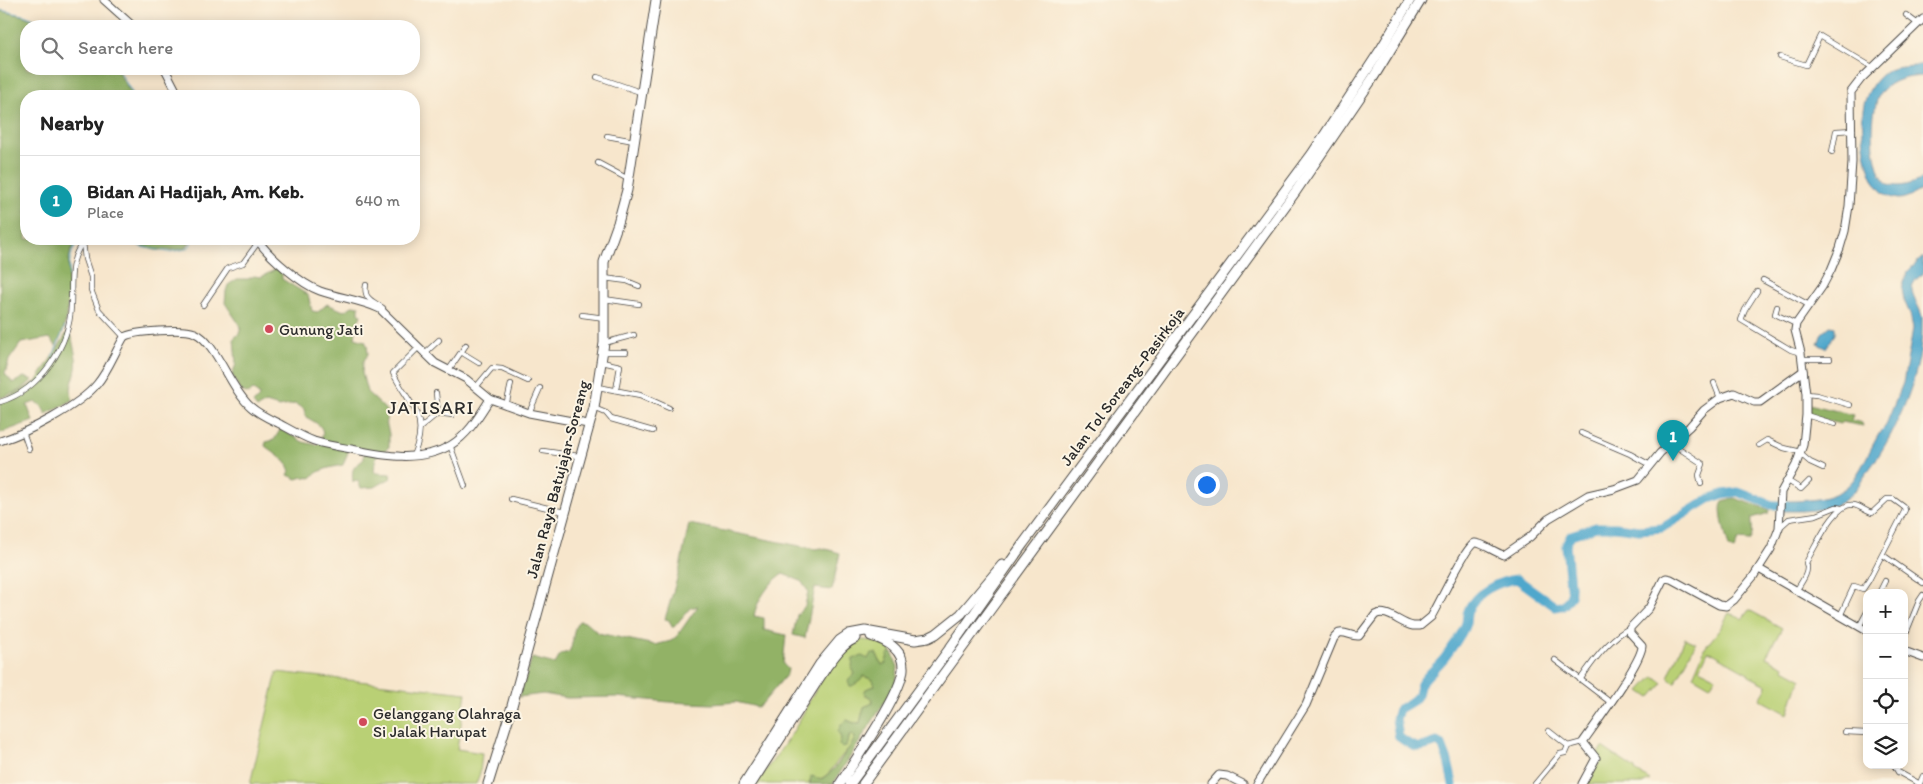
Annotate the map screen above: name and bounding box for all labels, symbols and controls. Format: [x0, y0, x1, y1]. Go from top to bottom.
search box [20, 20, 420, 75]
icon: search [38, 34, 66, 62]
text: Search here [78, 36, 173, 59]
text: Nearby [40, 110, 104, 135]
text: Bidan Ai Hadijah, Am. Keb. [87, 180, 304, 203]
text: 1 [52, 191, 60, 210]
text: 640 m [355, 191, 400, 210]
text: Place [87, 203, 124, 222]
street label: Jalan Tol Soreang–Pasirkoja [1057, 303, 1189, 469]
place label: Gunung Jati [279, 320, 363, 339]
marker: Gunung Jati [263, 323, 275, 335]
street label: Jalan Raya Batujajar-Soreang [522, 377, 593, 580]
district label: JATISARI [387, 396, 475, 419]
pin: 1 [1657, 420, 1689, 461]
your location [1194, 472, 1220, 498]
map controls [1863, 589, 1908, 769]
button: + [1863, 589, 1908, 634]
button: − [1863, 634, 1908, 679]
button: locate [1863, 679, 1908, 724]
place label: Gelanggang Olahraga Si Jalak Harupat [373, 704, 522, 741]
marker: Gelanggang Olahraga Si Jalak Harupat [357, 716, 369, 728]
button: layers [1863, 724, 1908, 769]

